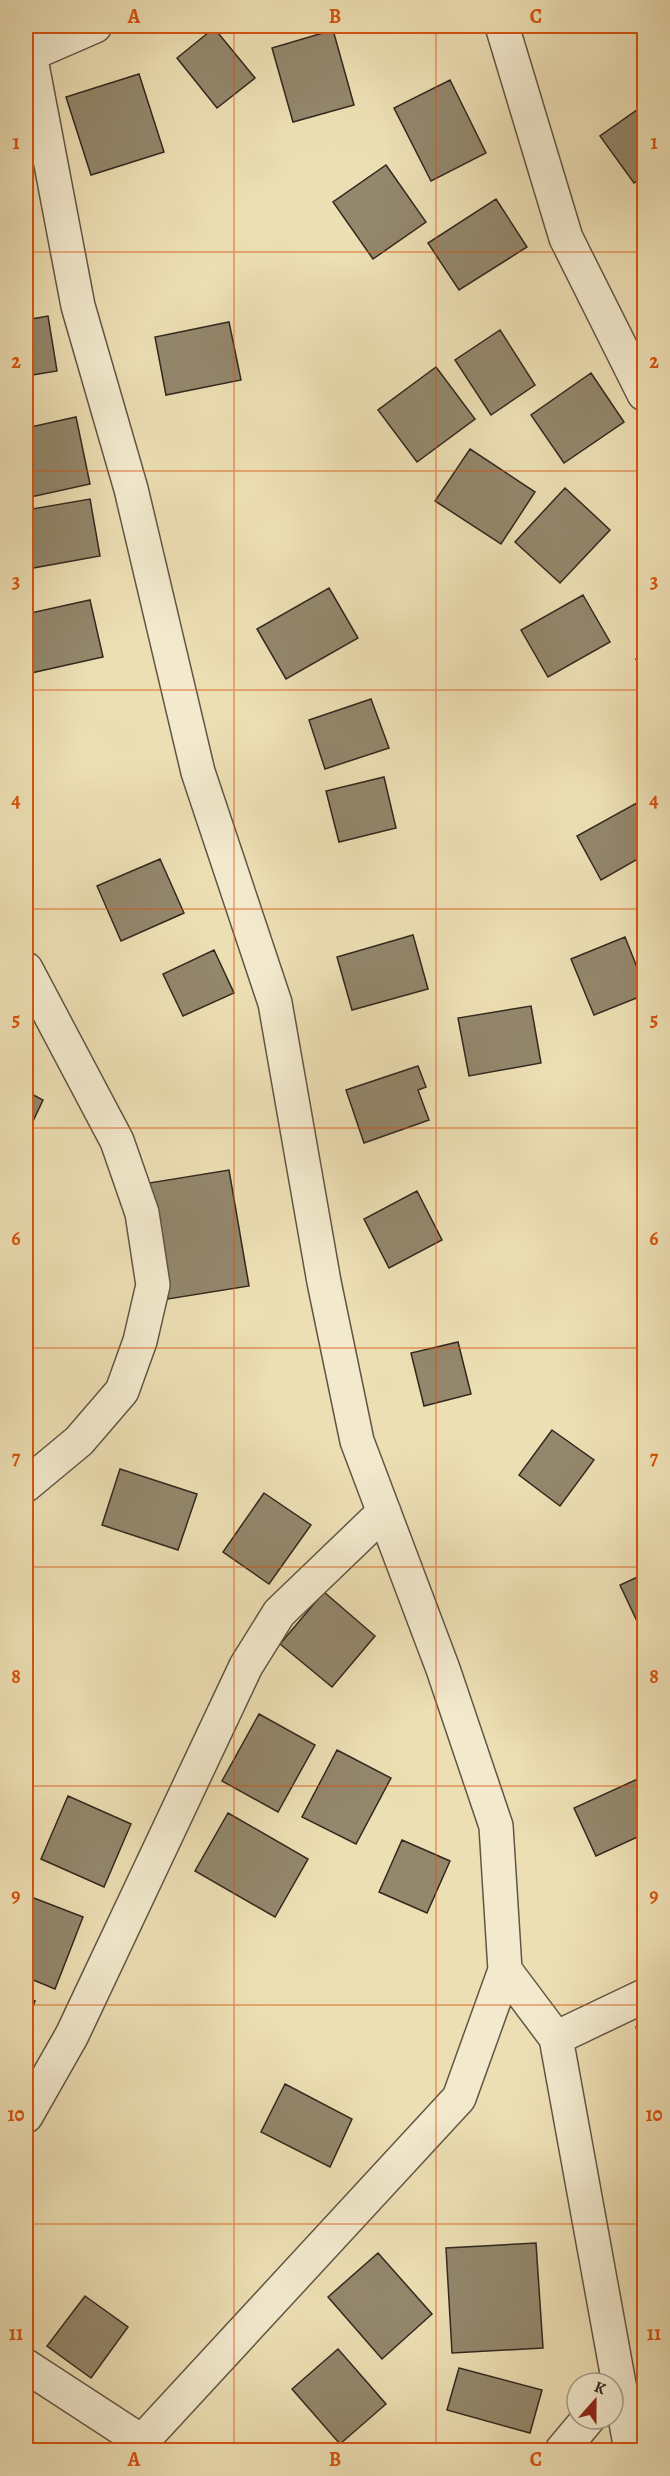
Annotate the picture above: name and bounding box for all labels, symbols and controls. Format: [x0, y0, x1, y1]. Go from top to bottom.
text: A [127, 3, 141, 30]
text: B [329, 3, 341, 30]
text: C [530, 3, 542, 30]
text: 1 [12, 129, 20, 156]
text: 1 [650, 129, 658, 156]
text: 2 [11, 348, 21, 375]
text: 2 [649, 348, 659, 375]
text: 3 [12, 568, 20, 595]
text: 3 [650, 568, 658, 595]
text: 4 [11, 787, 21, 814]
text: 4 [649, 787, 659, 814]
text: 5 [12, 1006, 20, 1033]
text: 5 [650, 1006, 658, 1033]
text: 6 [11, 1225, 21, 1252]
text: 6 [649, 1225, 659, 1252]
text: 7 [12, 1444, 21, 1471]
text: 7 [650, 1444, 659, 1471]
text: 8 [11, 1663, 21, 1690]
text: 8 [649, 1663, 659, 1690]
text: 9 [11, 1882, 21, 1909]
text: 9 [649, 1882, 659, 1909]
text: 10 [7, 2101, 25, 2128]
text: 10 [645, 2101, 663, 2128]
text: 11 [9, 2320, 23, 2347]
text: 11 [647, 2320, 661, 2347]
north arrow [565, 2371, 625, 2431]
text: K [591, 2376, 609, 2400]
text: A [127, 2446, 141, 2473]
text: B [329, 2446, 341, 2473]
text: C [530, 2446, 542, 2473]

